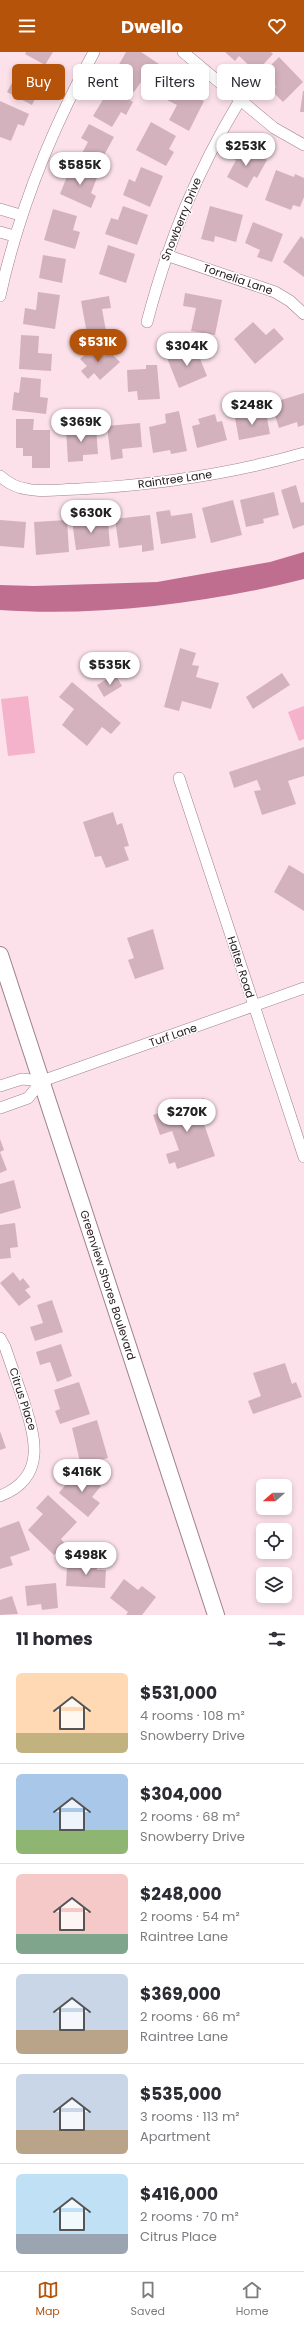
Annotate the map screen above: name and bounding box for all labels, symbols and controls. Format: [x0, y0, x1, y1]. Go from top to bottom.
text: Dwello [121, 14, 183, 39]
icon: menu [16, 15, 38, 37]
icon: heart [266, 15, 288, 37]
chip: Buy [12, 64, 65, 100]
chip: Rent [73, 64, 133, 100]
chip: Filters [141, 64, 209, 100]
chip: New [217, 64, 275, 100]
pin: $253K [218, 133, 274, 167]
text: $253K [225, 136, 267, 155]
pin: $585K [52, 152, 108, 186]
text: $585K [59, 155, 101, 174]
street label: Snowberry Drive [157, 175, 205, 263]
street label: Tornelia Lane [201, 260, 275, 298]
pin: $531K [70, 329, 126, 363]
text: $531K [79, 332, 117, 351]
pin: $304K [159, 333, 215, 367]
text: $304K [166, 336, 208, 355]
pin: $248K [224, 392, 280, 426]
text: $248K [231, 395, 273, 414]
pin: $369K [53, 409, 109, 443]
text: $369K [60, 412, 102, 431]
street label: Raintree Lane [137, 466, 213, 492]
pin: $630K [63, 500, 119, 534]
text: $630K [70, 503, 112, 522]
pin: $535K [82, 652, 138, 686]
text: $535K [89, 655, 131, 674]
street label: Halter Road [223, 934, 259, 1000]
street label: Turf Lane [147, 1019, 199, 1051]
pin: $270K [159, 1099, 215, 1133]
text: $270K [167, 1102, 207, 1121]
street label: Greenview Shores Boulevard [76, 1208, 140, 1362]
street label: Citrus Place [5, 1366, 41, 1433]
pin: $416K [54, 1459, 110, 1493]
text: $416K [62, 1462, 102, 1481]
north arrow [256, 1479, 292, 1515]
map controls [256, 1479, 292, 1603]
button: locate [256, 1523, 292, 1559]
pin: $498K [58, 1542, 114, 1576]
text: $498K [65, 1545, 107, 1564]
button: layers [256, 1567, 292, 1603]
text: 11 homes [16, 1627, 93, 1651]
icon: filters [266, 1628, 288, 1650]
text: $531,000 [140, 1681, 217, 1705]
icon: home [48, 1689, 96, 1737]
text: 4 rooms · 108 m² [140, 1706, 245, 1725]
text: Snowberry Drive [140, 1726, 245, 1745]
text: $304,000 [140, 1782, 222, 1806]
icon: home [48, 1790, 96, 1838]
text: 2 rooms · 68 m² [140, 1807, 240, 1826]
text: Snowberry Drive [140, 1827, 245, 1846]
text: $248,000 [140, 1882, 222, 1906]
icon: home [48, 1890, 96, 1938]
text: 2 rooms · 54 m² [140, 1907, 240, 1926]
text: Raintree Lane [140, 1927, 228, 1946]
text: $369,000 [140, 1982, 221, 2006]
icon: home [48, 1990, 96, 2038]
text: 2 rooms · 66 m² [140, 2007, 240, 2026]
text: Raintree Lane [140, 2027, 228, 2046]
text: $535,000 [140, 2082, 222, 2106]
icon: home [48, 2090, 96, 2138]
text: 3 rooms · 113 m² [140, 2107, 240, 2126]
text: Apartment [140, 2127, 210, 2146]
text: $416,000 [140, 2182, 218, 2206]
icon: home [48, 2190, 96, 2238]
text: 2 rooms · 70 m² [140, 2207, 239, 2226]
text: Citrus Place [140, 2227, 217, 2246]
tab: Map [35, 2279, 60, 2320]
tab: Saved [131, 2279, 165, 2320]
tab: Home [236, 2279, 269, 2320]

